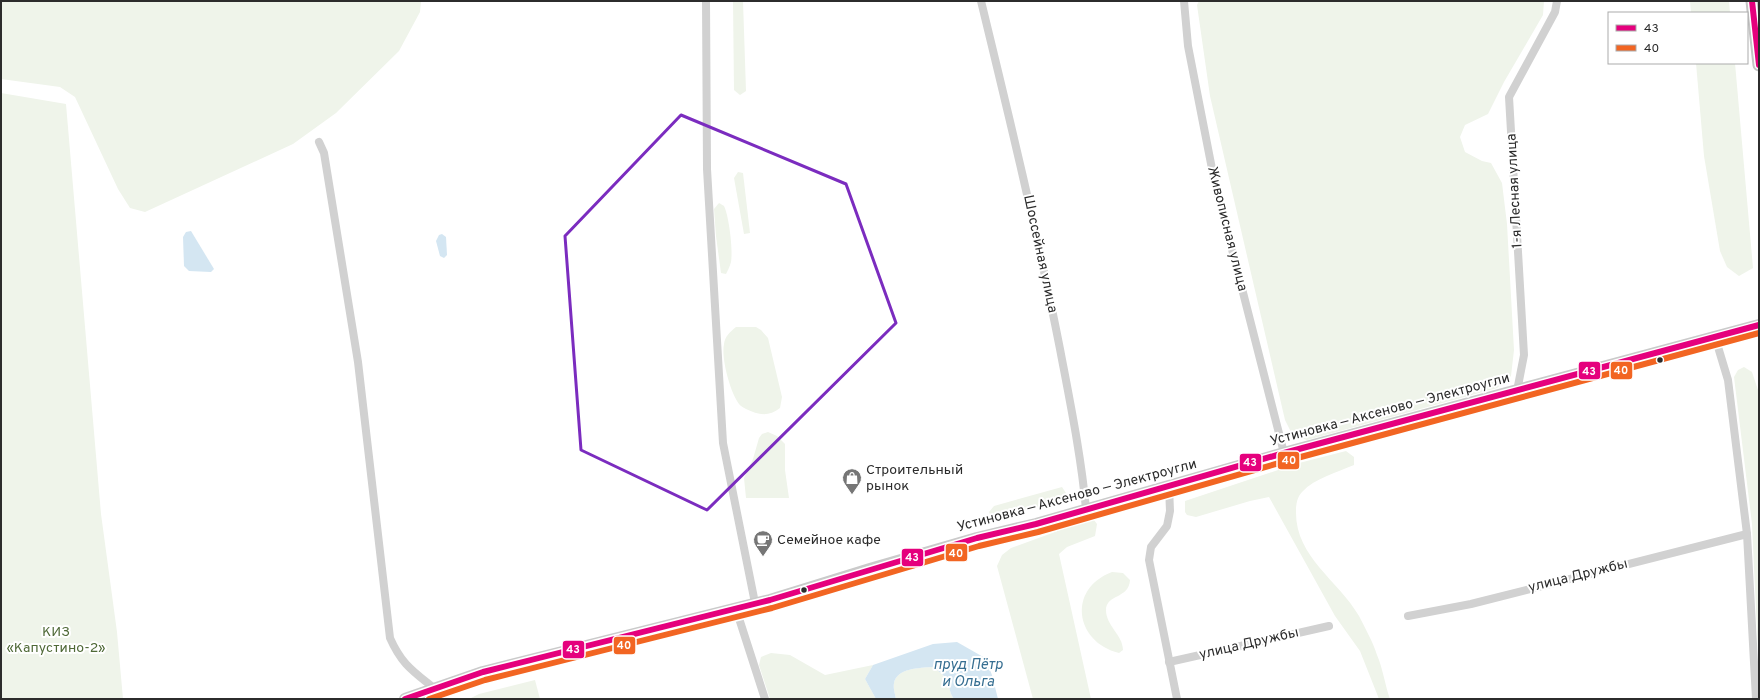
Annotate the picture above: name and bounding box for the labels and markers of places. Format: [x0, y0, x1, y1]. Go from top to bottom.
unlabelled marker [1655, 355, 1665, 365]
place label: Строительный рынок [866, 462, 963, 495]
shop icon: Строительный рынок [841, 467, 863, 495]
cafe icon: Семейное кафе [752, 529, 774, 557]
place label: Семейное кафе [777, 532, 881, 549]
unlabelled marker [799, 585, 809, 595]

